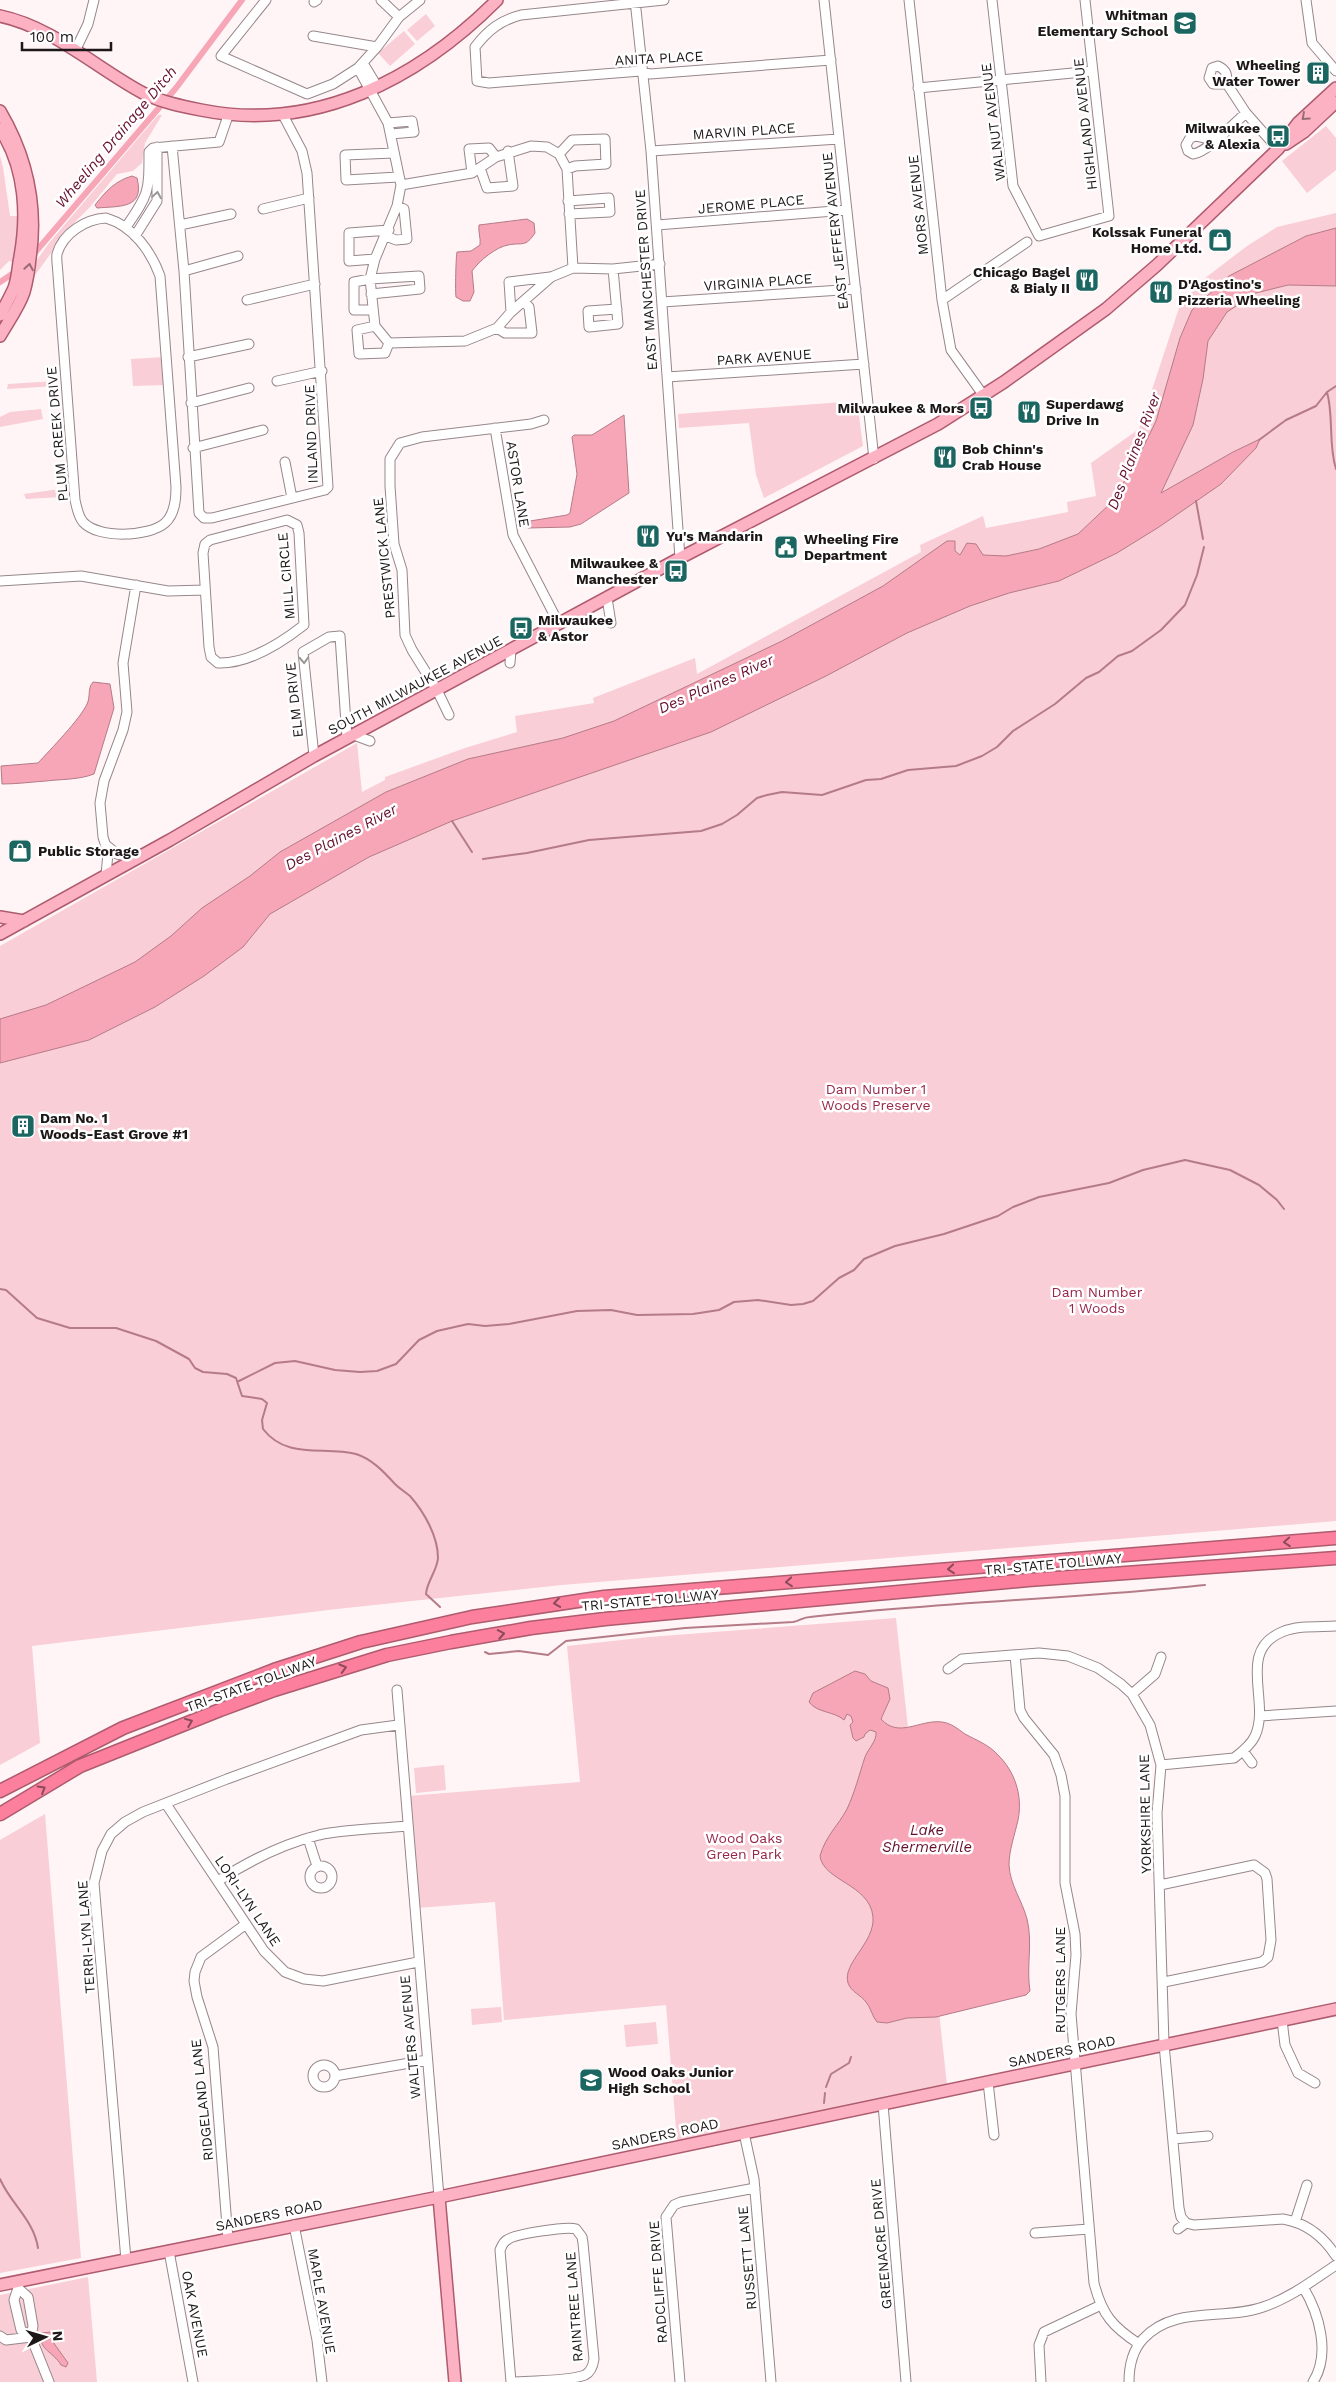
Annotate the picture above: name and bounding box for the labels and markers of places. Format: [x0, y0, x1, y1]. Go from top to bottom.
place label: Whitman Elementary School [1038, 7, 1168, 39]
school or university icon: Whitman Elementary School [1172, 10, 1198, 36]
place label: Wheeling Water Tower [1212, 57, 1300, 89]
building icon: Wheeling Water Tower [1305, 60, 1331, 86]
place label: Milwaukee & Alexia [1185, 120, 1261, 152]
bus stop icon: Milwaukee & Alexia [1265, 123, 1291, 149]
place label: Kolssak Funeral Home Ltd. [1092, 224, 1202, 256]
shop icon: Kolssak Funeral Home Ltd. [1207, 227, 1233, 253]
place label: Chicago Bagel & Bialy II [973, 264, 1070, 296]
restaurant icon: Chicago Bagel & Bialy II [1074, 267, 1100, 293]
place label: D'Agostino's Pizzeria Wheeling [1178, 276, 1300, 308]
restaurant icon: D'Agostino's Pizzeria Wheeling [1148, 279, 1174, 305]
bus stop icon: Milwaukee & Mors [968, 395, 994, 421]
place label: Superdawg Drive In [1046, 396, 1124, 428]
restaurant icon: Superdawg Drive In [1016, 399, 1042, 425]
place label: Milwaukee & Mors [837, 400, 965, 416]
place label: Bob Chinn's Crab House [962, 441, 1044, 473]
restaurant icon: Bob Chinn's Crab House [932, 444, 958, 470]
restaurant icon: Yu's Mandarin [635, 523, 661, 549]
place label: Yu's Mandarin [666, 528, 763, 544]
place label: Wheeling Fire Department [804, 531, 899, 563]
public building icon: Wheeling Fire Department [773, 534, 799, 560]
place label: Milwaukee & Manchester [570, 555, 658, 587]
bus stop icon: Milwaukee & Manchester [663, 558, 689, 584]
place label: Milwaukee & Astor [538, 612, 613, 644]
bus stop icon: Milwaukee & Astor [508, 615, 534, 641]
shop icon: Public Storage [7, 838, 33, 864]
place label: Public Storage [38, 843, 139, 859]
place label: Dam No. 1 Woods-East Grove #1 [40, 1110, 188, 1142]
building icon: Dam No. 1 Woods-East Grove #1 [10, 1113, 36, 1139]
place label: Wood Oaks Junior High School [608, 2064, 733, 2096]
school or university icon: Wood Oaks Junior High School [578, 2067, 604, 2093]

